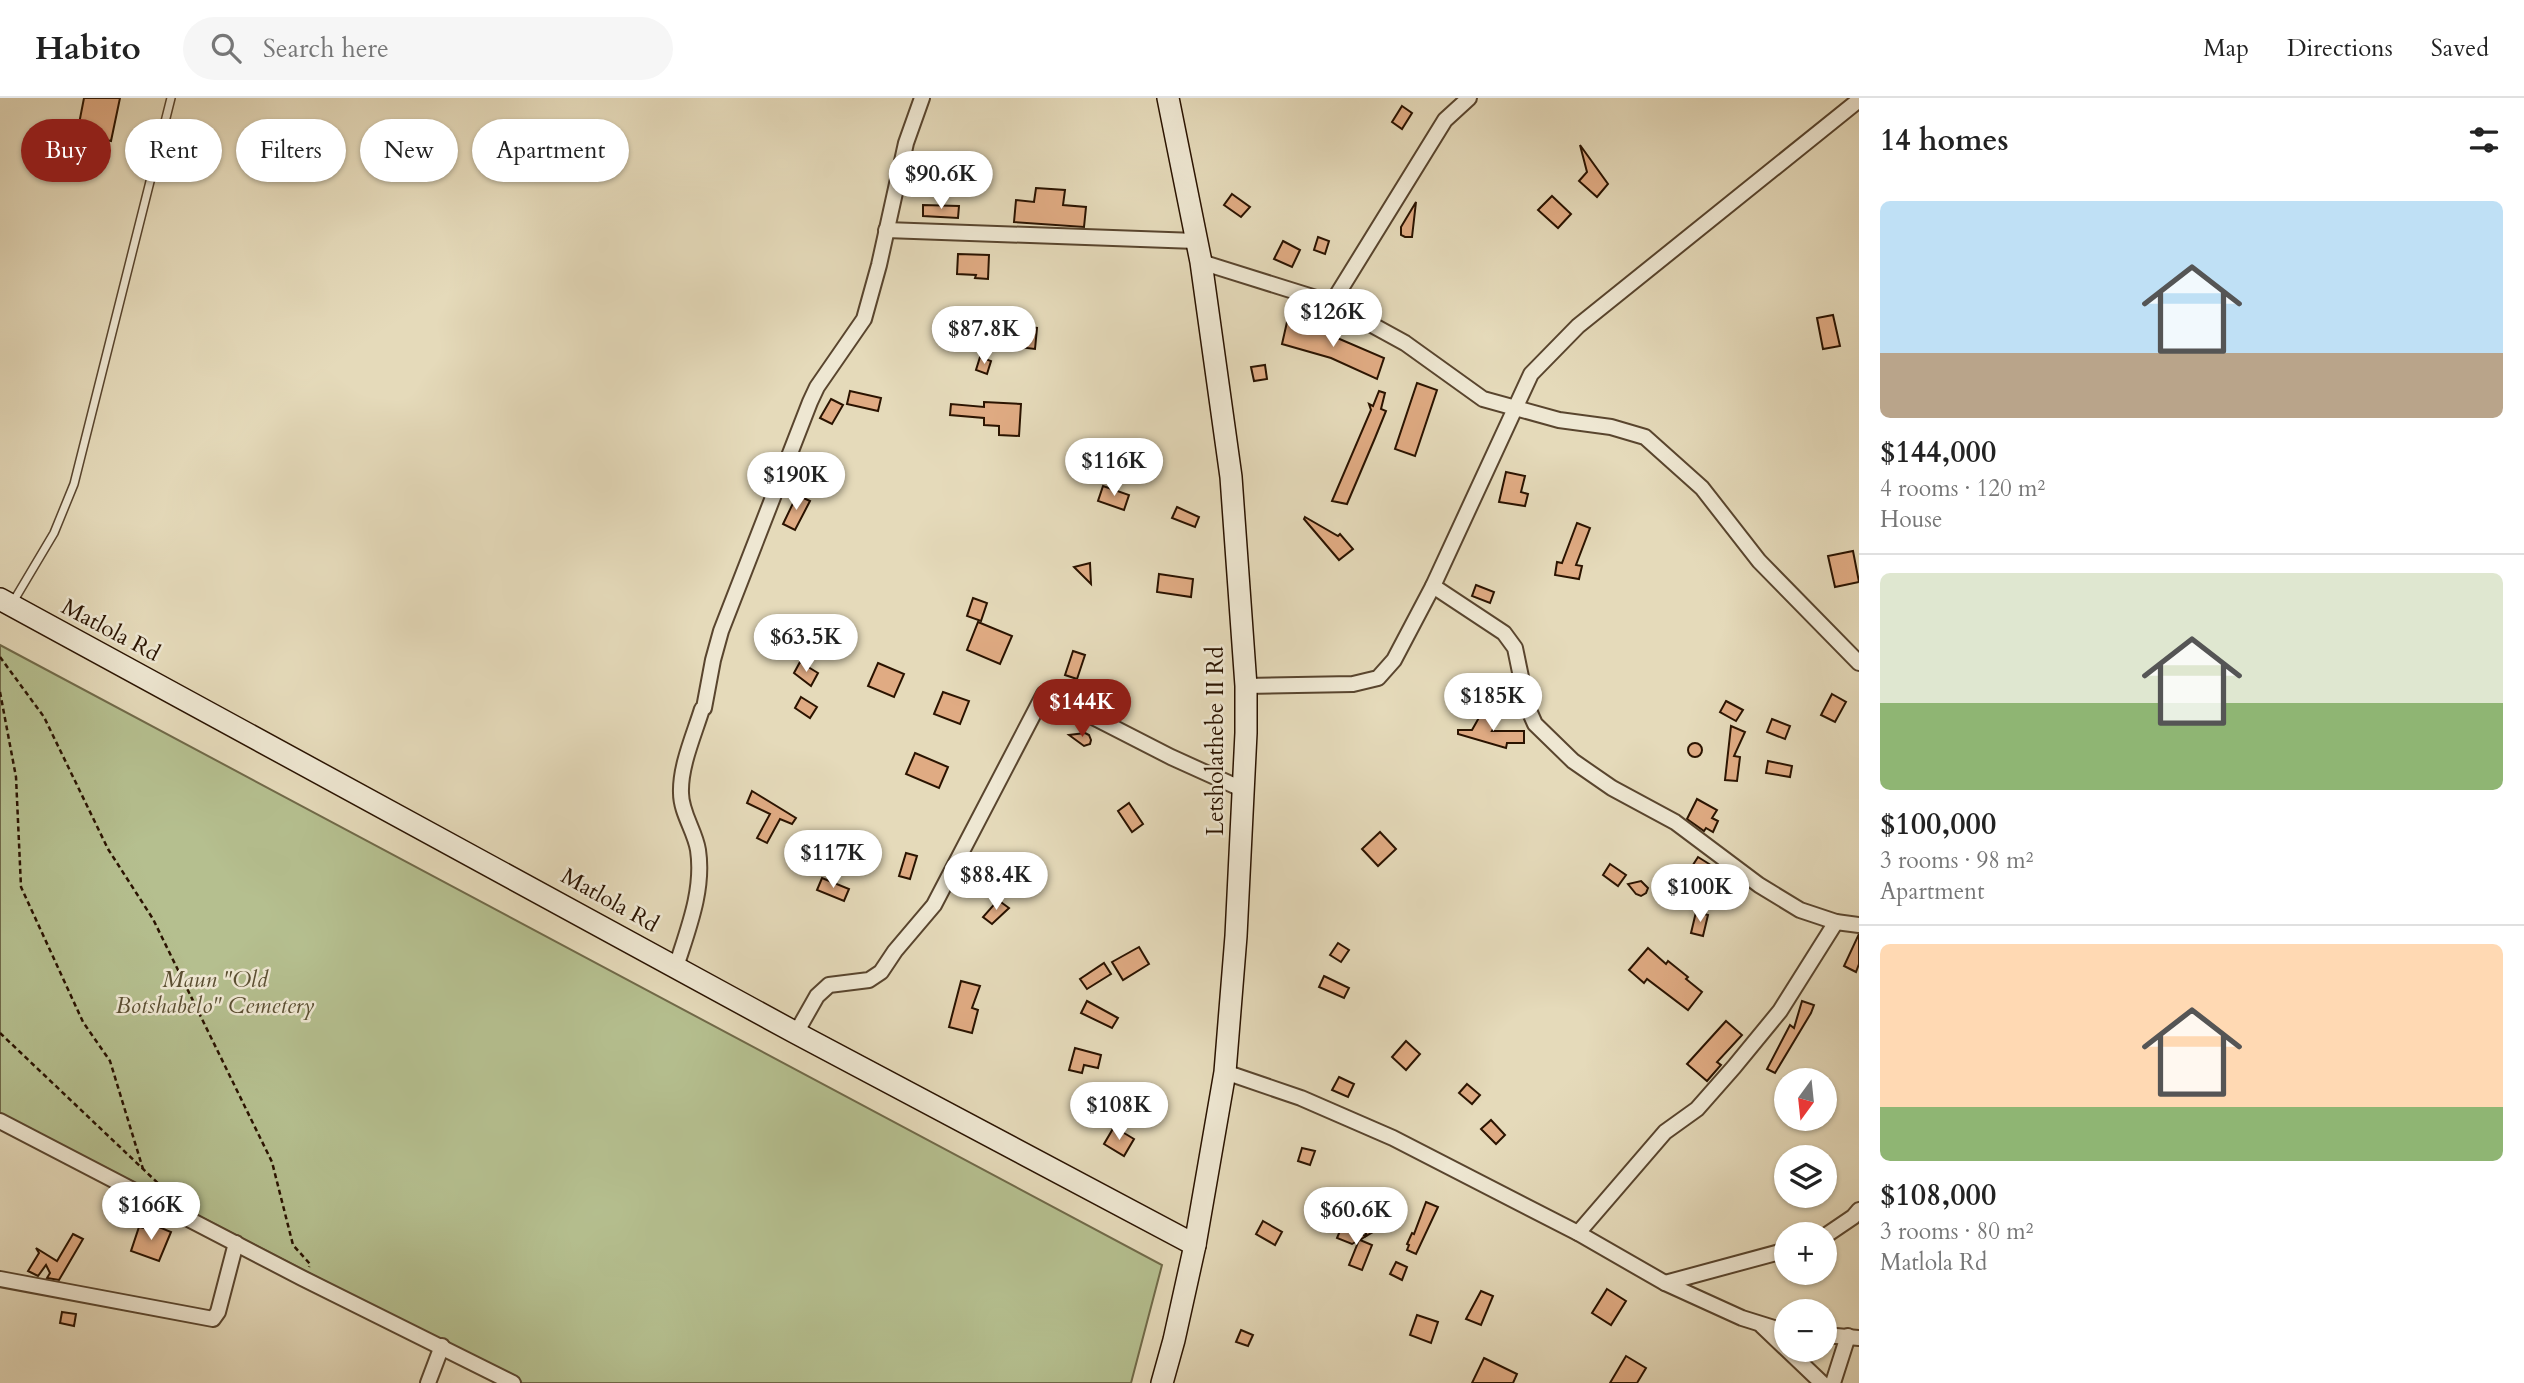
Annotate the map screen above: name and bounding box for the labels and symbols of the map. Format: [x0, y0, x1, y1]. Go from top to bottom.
pin: $90.6K [884, 152, 998, 211]
pin: $126K [1284, 289, 1382, 349]
pin: $87.8K [927, 306, 1041, 366]
pin: $116K [1065, 438, 1163, 498]
pin: $190K [747, 452, 845, 512]
street label: Matlola Rd [56, 591, 166, 669]
pin: $63.5K [749, 614, 863, 674]
street label: Letsholathebe II Rd [1200, 645, 1231, 836]
pin: $185K [1444, 674, 1542, 733]
pin: $144K [1033, 680, 1131, 739]
pin: $117K [784, 830, 882, 890]
pin: $88.4K [939, 852, 1053, 912]
street label: Matlola Rd [556, 860, 665, 940]
pin: $100K [1651, 864, 1749, 924]
park label: Maun "Old Botshabelo" Cemetery [116, 964, 314, 1021]
north arrow [1774, 1068, 1838, 1130]
pin: $108K [1070, 1082, 1168, 1142]
pin: $166K [102, 1182, 200, 1242]
pin: $60.6K [1299, 1188, 1413, 1247]

